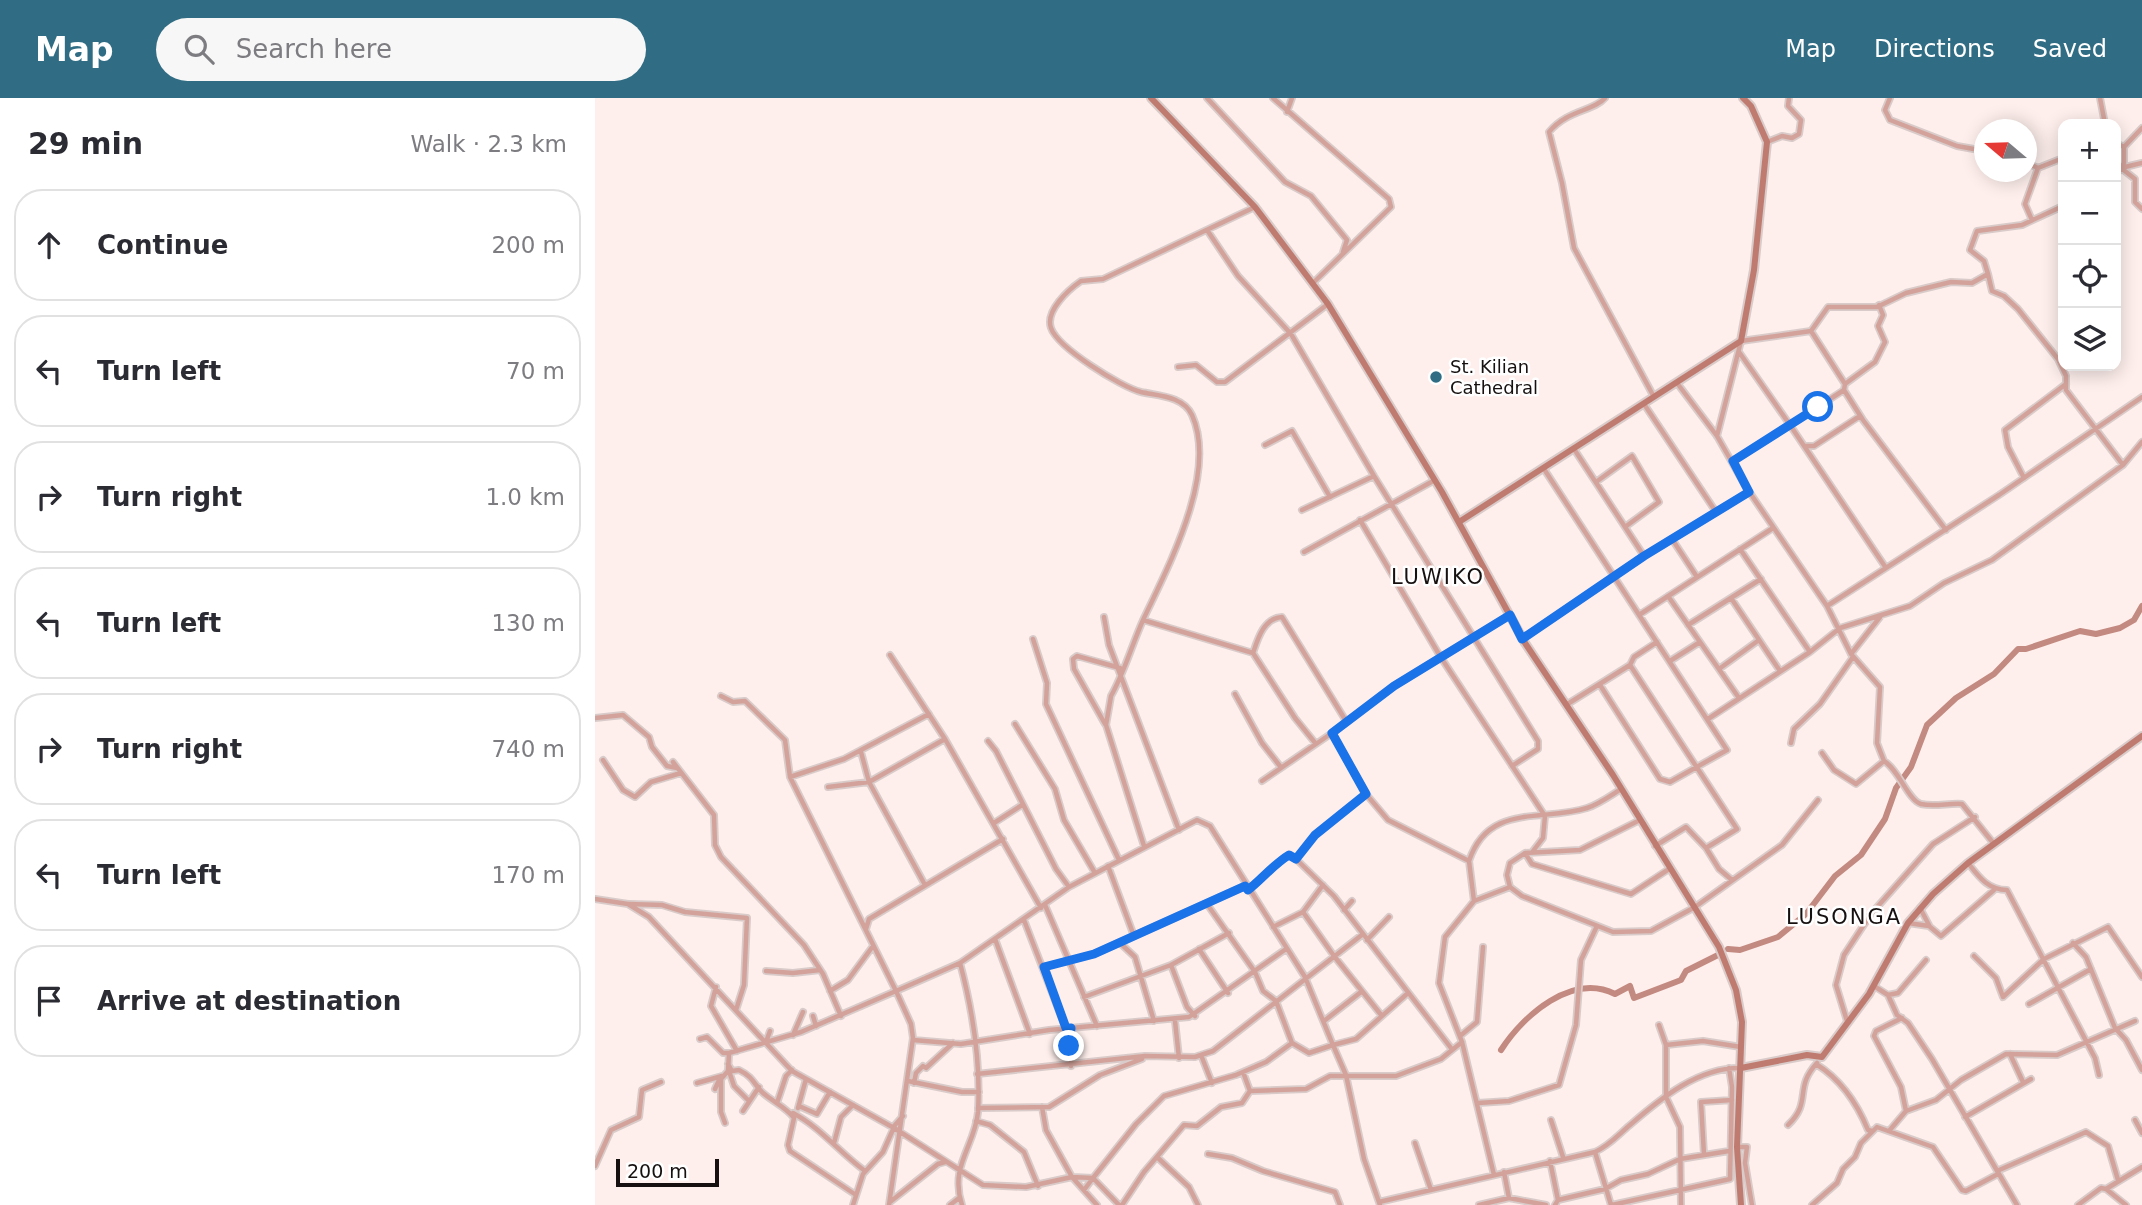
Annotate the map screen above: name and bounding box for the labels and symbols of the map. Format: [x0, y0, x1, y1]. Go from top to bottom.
north arrow [1974, 119, 2037, 182]
place label: St. Kilian Cathedral [1450, 356, 1538, 398]
marker: St. Kilian Cathedral [1428, 369, 1444, 385]
route start [1802, 391, 1833, 422]
district label: LUWIKO [1391, 565, 1485, 589]
district label: LUSONGA [1786, 905, 1902, 929]
route end [1053, 1030, 1084, 1061]
scale bar [616, 1156, 719, 1188]

